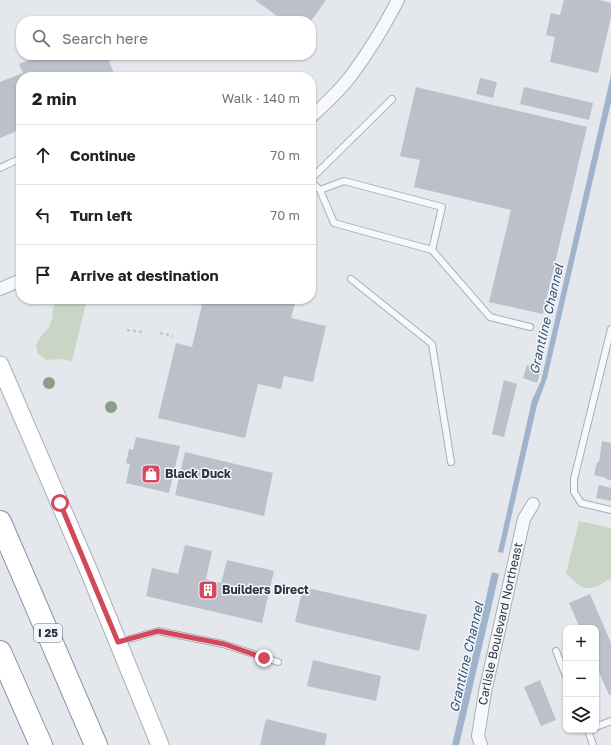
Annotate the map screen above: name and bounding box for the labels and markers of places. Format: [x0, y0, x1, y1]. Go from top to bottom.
shop icon: Black Duck [140, 463, 162, 485]
place label: Black Duck [165, 466, 231, 481]
building icon: Builders Direct [197, 579, 219, 601]
place label: Builders Direct [222, 582, 309, 597]

